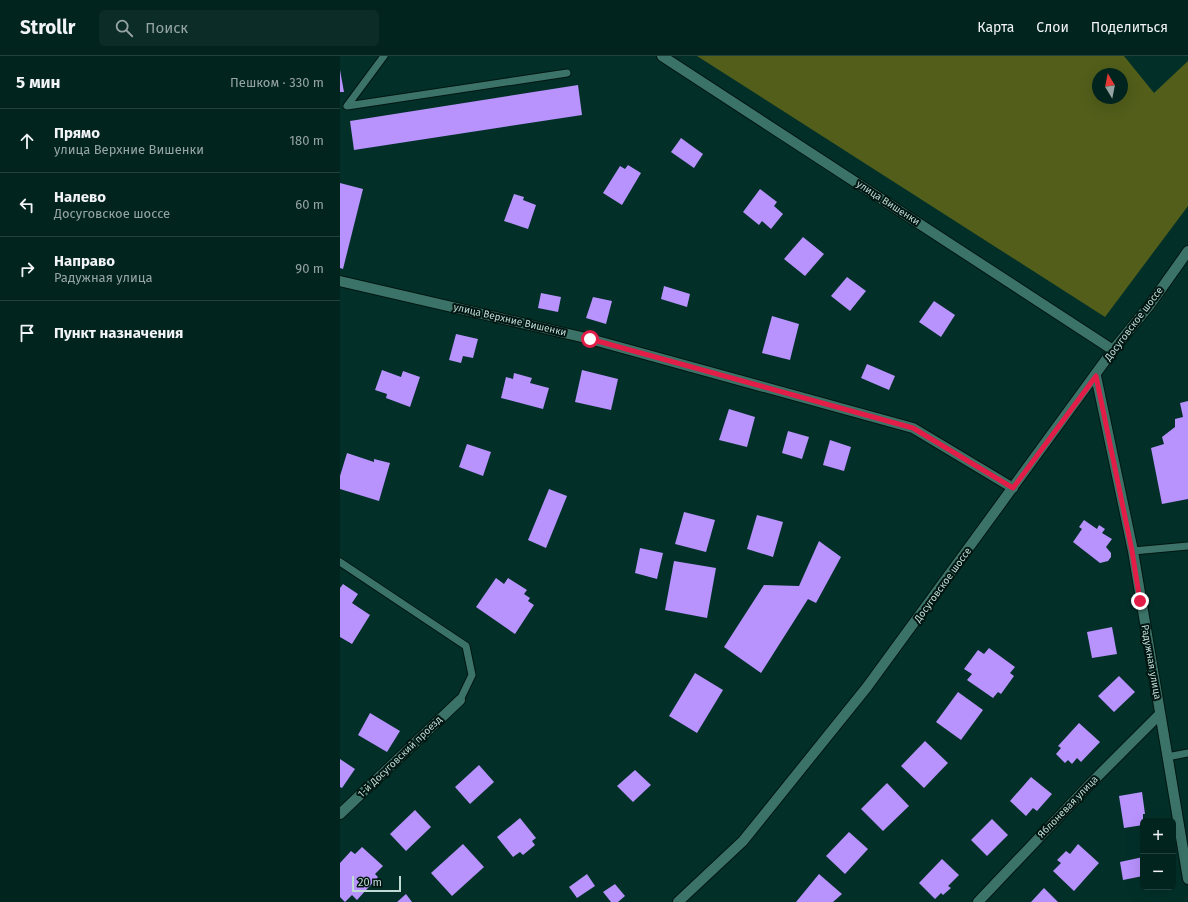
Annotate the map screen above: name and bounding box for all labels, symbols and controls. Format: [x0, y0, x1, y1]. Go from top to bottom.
search box [99, 10, 379, 46]
text: Strollr [20, 16, 75, 39]
icon: search [113, 17, 135, 39]
text: Поиск [145, 19, 188, 37]
text: Карта [977, 19, 1014, 36]
text: Слои [1036, 19, 1069, 36]
text: Поделиться [1091, 19, 1168, 36]
north arrow [1092, 68, 1128, 104]
text: 5 мин [16, 72, 61, 93]
text: Пешком · 330 m [230, 75, 324, 90]
text: Прямо [54, 124, 100, 142]
icon: ahead [16, 130, 38, 152]
text: 180 m [289, 133, 324, 148]
text: улица Верхние Вишенки [54, 142, 204, 157]
street label: улица Вишенки [854, 178, 922, 228]
text: Налево [54, 188, 106, 206]
icon: left [16, 194, 38, 216]
text: 60 m [295, 197, 324, 212]
text: Досуговское шоссе [54, 206, 170, 221]
text: Направо [54, 252, 115, 270]
icon: right [16, 258, 38, 280]
text: 90 m [295, 261, 324, 276]
text: Радужная улица [54, 270, 153, 285]
street label: Досуговское шоссе [1102, 285, 1166, 364]
street label: улица Верхние Вишенки [452, 301, 568, 339]
icon: arrive [16, 322, 38, 344]
text: Пункт назначения [54, 324, 183, 342]
route start [581, 330, 599, 348]
street label: Досуговское шоссе [911, 545, 974, 625]
route end [1131, 592, 1149, 610]
street label: Радужная улица [1139, 624, 1163, 700]
street label: 1-й Досуговский проезд [356, 713, 445, 800]
street label: Яблоневая улица [1035, 773, 1101, 841]
map controls [1140, 818, 1176, 890]
button: + [1140, 818, 1176, 854]
button: − [1140, 854, 1176, 890]
scale bar [352, 874, 401, 893]
text: 20 m [358, 876, 382, 889]

